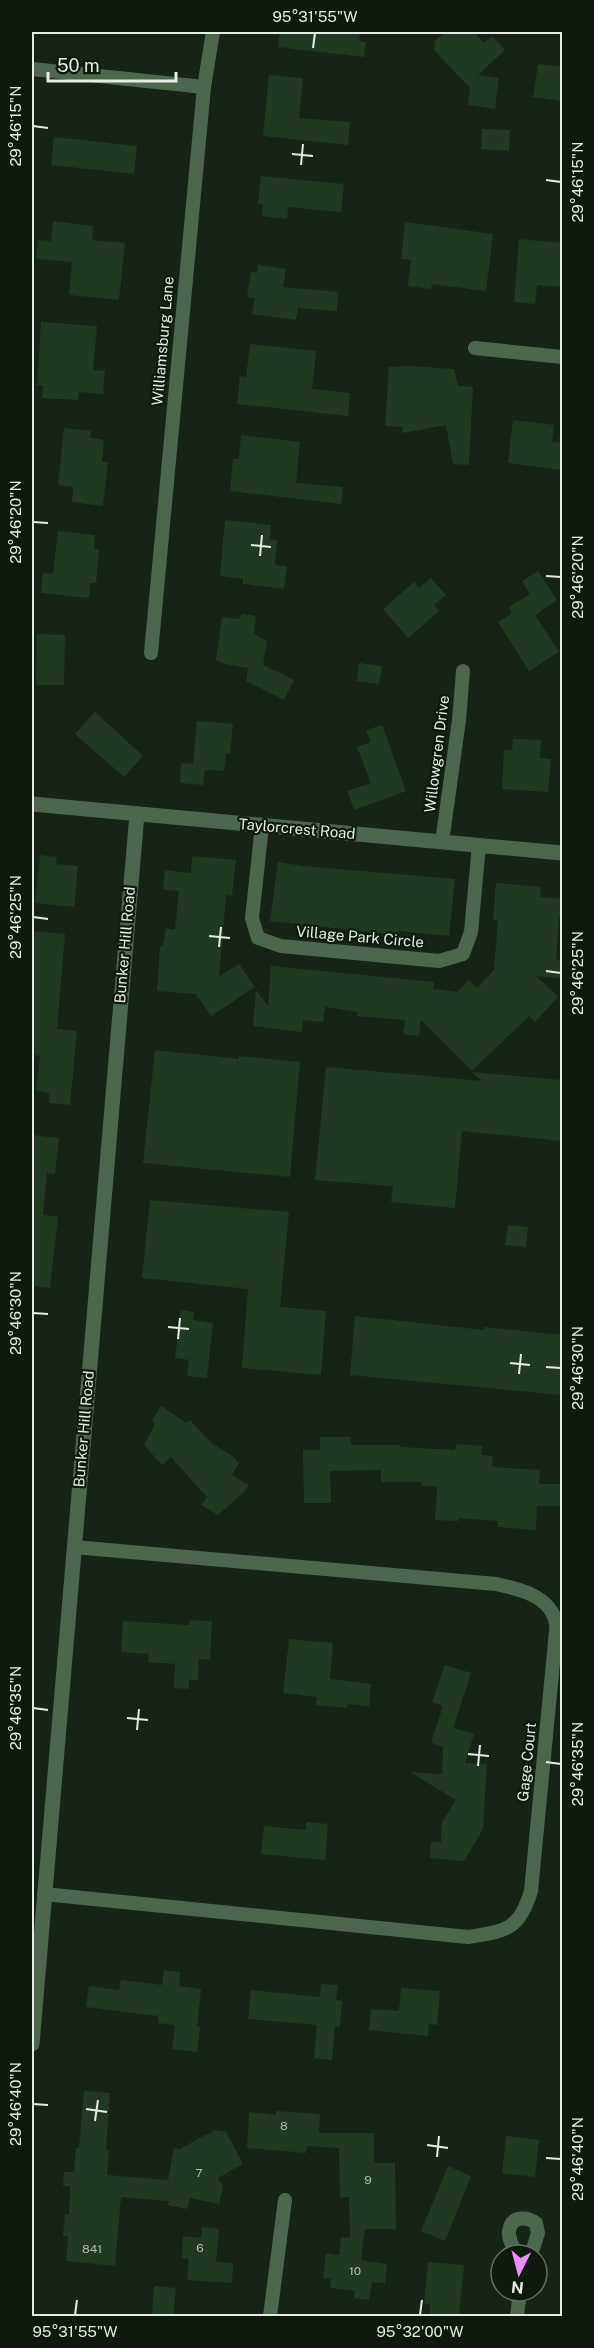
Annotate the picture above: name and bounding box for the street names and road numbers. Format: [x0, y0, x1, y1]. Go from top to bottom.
street label: Williamsburg Lane [148, 276, 177, 406]
street label: Willowgren Drive [421, 694, 452, 814]
street label: Taylorcrest Road [238, 815, 356, 842]
street label: Bunker Hill Road [111, 886, 138, 1004]
street label: Village Park Circle [295, 922, 425, 951]
street label: Bunker Hill Road [70, 1370, 97, 1488]
street label: Gage Court [514, 1721, 539, 1802]

